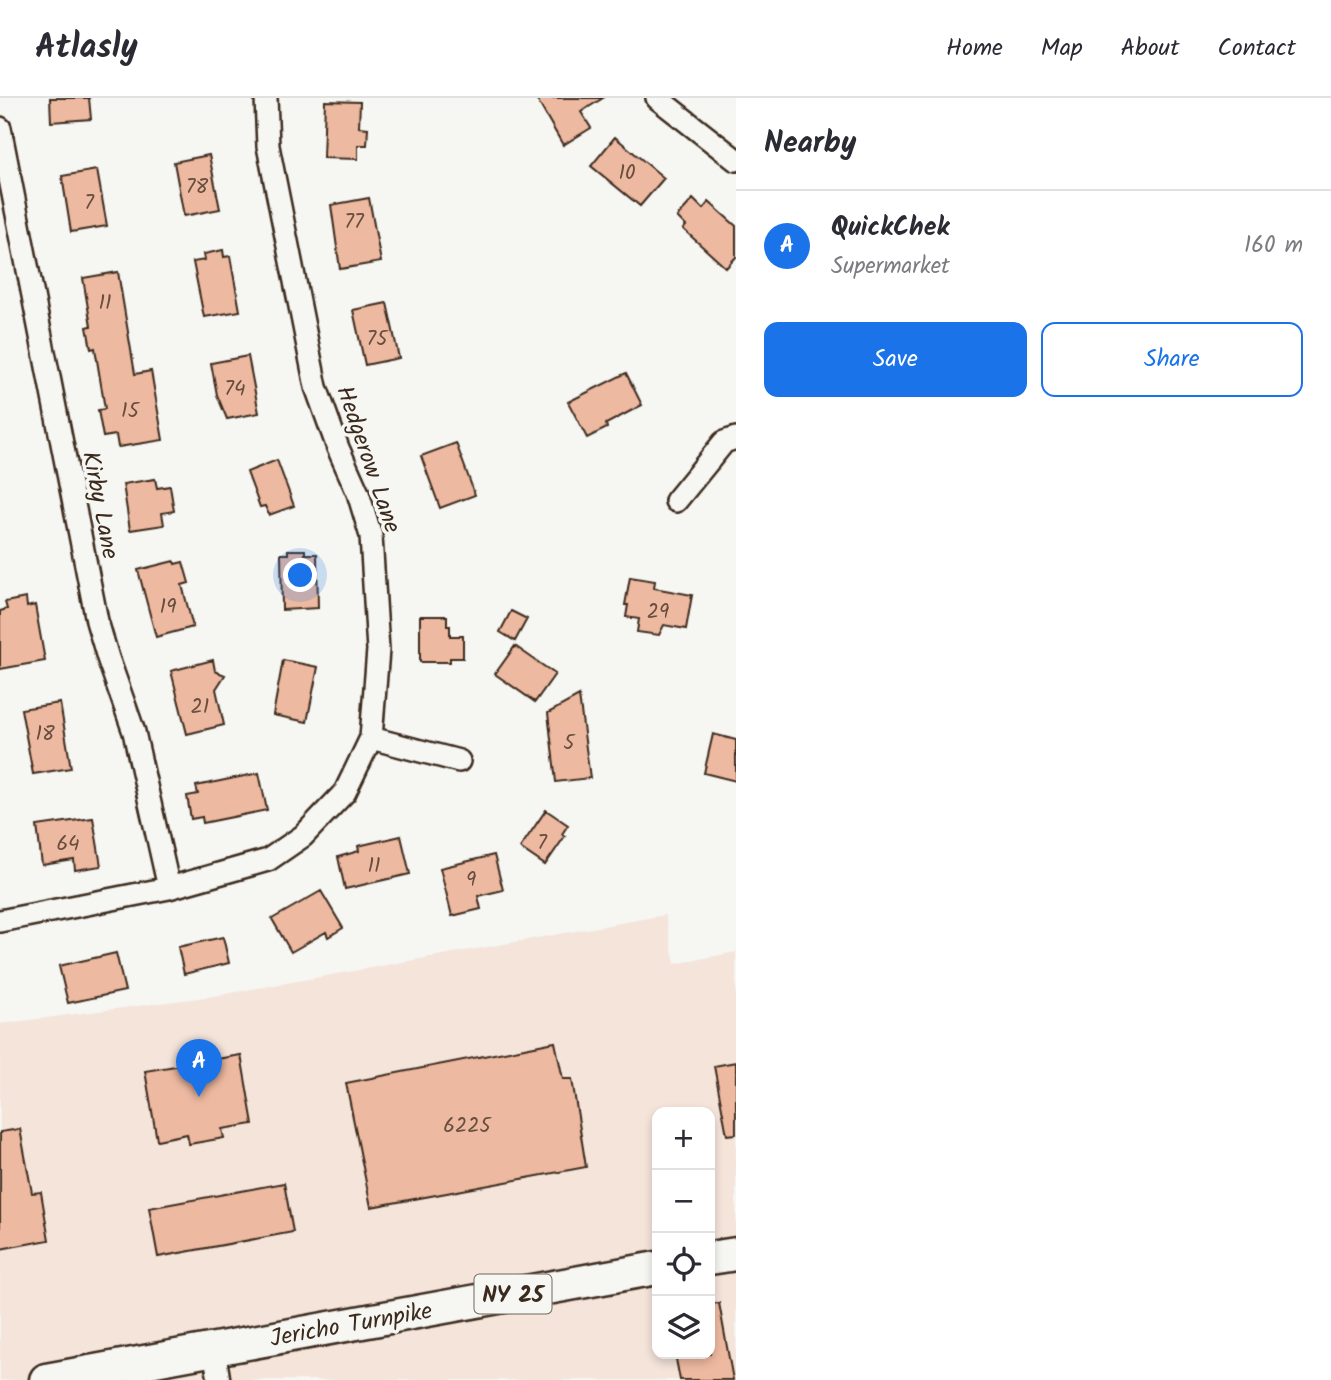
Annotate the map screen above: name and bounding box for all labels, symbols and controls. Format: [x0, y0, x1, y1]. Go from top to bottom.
text: Atlasly [35, 22, 138, 75]
text: Home [946, 29, 1003, 68]
text: Map [1041, 29, 1083, 68]
text: About [1121, 29, 1179, 68]
text: Contact [1217, 29, 1296, 68]
text: Nearby [764, 120, 856, 168]
house number: 10 [618, 157, 636, 190]
house number: 78 [186, 171, 209, 204]
house number: 7 [84, 187, 95, 220]
house number: 77 [344, 206, 365, 239]
text: QuickChek [831, 207, 949, 249]
text: A [780, 228, 794, 264]
text: 160 m [1244, 228, 1303, 264]
text: Supermarket [831, 249, 950, 285]
house number: 11 [98, 287, 112, 320]
button: Save [764, 322, 1027, 397]
button: Share [1041, 322, 1303, 397]
house number: 75 [367, 323, 389, 356]
house number: 74 [224, 373, 246, 406]
street label: Hedgerow Lane [324, 381, 411, 539]
house number: 15 [121, 395, 141, 428]
street label: Kirby Lane [70, 448, 129, 563]
your location [283, 558, 317, 592]
house number: 19 [160, 591, 176, 624]
house number: 29 [647, 596, 669, 629]
house number: 21 [191, 691, 209, 724]
house number: 18 [35, 718, 55, 751]
house number: 5 [563, 727, 576, 760]
house number: 7 [537, 827, 548, 860]
house number: 64 [56, 828, 80, 861]
house number: 11 [367, 850, 381, 883]
house number: 9 [466, 864, 476, 897]
pin: A [176, 1039, 222, 1097]
map controls [652, 1107, 715, 1359]
button: + [652, 1107, 715, 1170]
house number: 6225 [443, 1110, 492, 1143]
button: − [652, 1170, 715, 1233]
button: locate [652, 1233, 715, 1296]
road number: NY 25 [475, 1274, 552, 1314]
street label: Jericho Turnpike [267, 1292, 436, 1359]
button: layers [652, 1296, 715, 1359]

